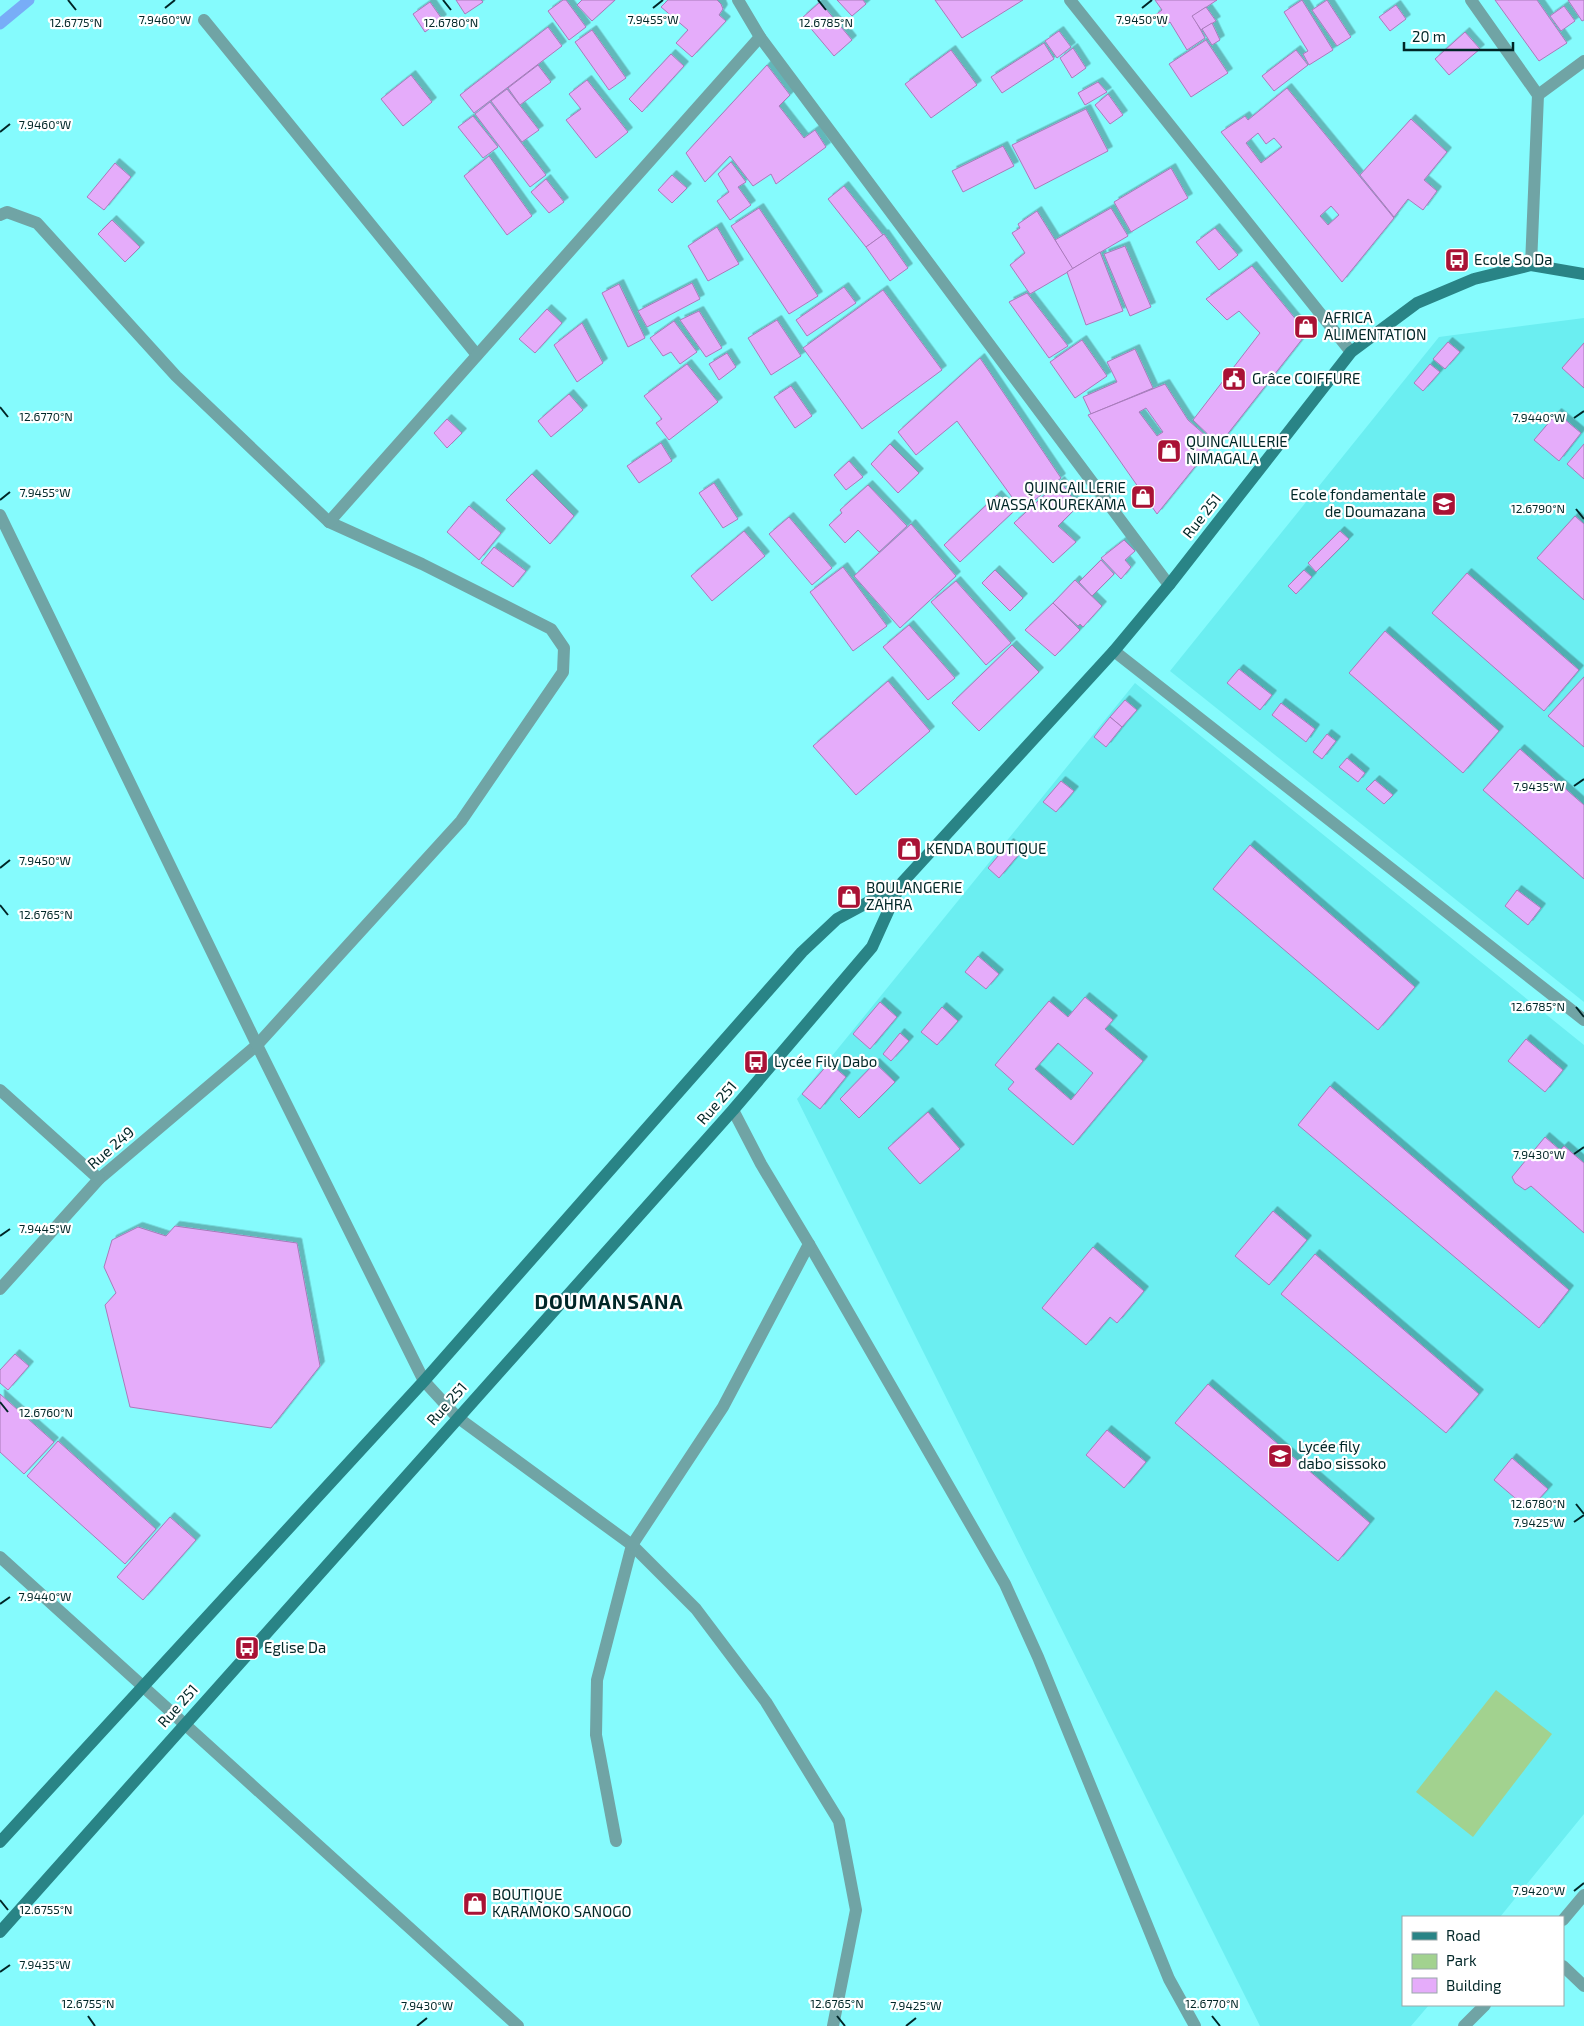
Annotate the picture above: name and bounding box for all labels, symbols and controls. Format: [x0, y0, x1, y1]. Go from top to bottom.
text: 7.9460°W [139, 12, 191, 26]
text: 7.9455°W [627, 12, 679, 26]
text: 7.9450°W [1116, 12, 1168, 26]
text: 12.6775°N [50, 15, 102, 29]
text: 12.6780°N [424, 15, 478, 29]
text: 12.6785°N [799, 15, 853, 29]
scale bar [1404, 20, 1513, 52]
text: 20 m [1412, 27, 1446, 45]
text: 7.9460°W [19, 117, 71, 131]
bus stop icon: Ecole So Da [1444, 247, 1470, 273]
place label: Ecole So Da [1474, 250, 1552, 268]
place label: AFRICA ALIMENTATION [1324, 308, 1427, 343]
shop icon: AFRICA ALIMENTATION [1293, 314, 1319, 340]
public building icon: Grâce COIFFURE [1221, 366, 1247, 392]
place label: Grâce COIFFURE [1252, 369, 1360, 387]
text: 12.6770°N [19, 409, 73, 423]
text: 7.9440°W [1513, 410, 1565, 424]
place label: QUINCAILLERIE NIMAGALA [1186, 432, 1288, 467]
shop icon: QUINCAILLERIE NIMAGALA [1156, 438, 1182, 464]
place label: QUINCAILLERIE WASSA KOUREKAMA [987, 478, 1127, 513]
shop icon: QUINCAILLERIE WASSA KOUREKAMA [1130, 484, 1156, 510]
text: 7.9455°W [19, 485, 71, 499]
place label: Ecole fondamentale de Doumazana [1290, 485, 1426, 520]
street label: Rue 251 [1178, 489, 1224, 541]
school or university icon: Ecole fondamentale de Doumazana [1431, 491, 1457, 517]
text: 12.6790°N [1511, 501, 1565, 515]
text: 7.9435°W [1513, 779, 1565, 793]
shop icon: KENDA BOUTIQUE [896, 836, 922, 862]
place label: KENDA BOUTIQUE [926, 839, 1046, 858]
text: 7.9450°W [19, 853, 71, 867]
place label: BOULANGERIE ZAHRA [866, 878, 962, 913]
shop icon: BOULANGERIE ZAHRA [836, 884, 862, 910]
text: 12.6765°N [19, 907, 73, 921]
text: 12.6785°N [1511, 999, 1565, 1013]
bus stop icon: Lycée Fily Dabo [743, 1049, 769, 1075]
place label: Lycée Fily Dabo [774, 1052, 877, 1070]
street label: Rue 251 [693, 1077, 740, 1128]
street label: Rue 249 [84, 1122, 137, 1172]
text: 7.9430°W [1513, 1147, 1565, 1161]
text: 7.9445°W [19, 1221, 71, 1235]
district label: DOUMANSANA [534, 1289, 684, 1313]
street label: Rue 251 [422, 1378, 470, 1429]
text: 12.6760°N [19, 1405, 73, 1419]
place label: Lycée fily dabo sissoko [1298, 1437, 1386, 1472]
school or university icon: Lycée fily dabo sissoko [1267, 1443, 1293, 1469]
text: 12.6780°N [1511, 1496, 1565, 1510]
text: 7.9425°W [1513, 1515, 1565, 1529]
text: 7.9440°W [19, 1589, 71, 1603]
bus stop icon: Eglise Da [234, 1635, 260, 1661]
place label: Eglise Da [264, 1638, 326, 1656]
street label: Rue 251 [153, 1680, 201, 1731]
text: 7.9420°W [1513, 1883, 1565, 1897]
place label: BOUTIQUE KARAMOKO SANOGO [492, 1885, 632, 1920]
shop icon: BOUTIQUE KARAMOKO SANOGO [462, 1891, 488, 1917]
text: 12.6755°N [20, 1902, 72, 1916]
legend [1402, 1916, 1564, 2006]
text: Road [1446, 1926, 1481, 1944]
text: Park [1446, 1951, 1477, 1969]
text: 7.9435°W [19, 1957, 71, 1971]
text: Building [1446, 1976, 1502, 1994]
text: 12.6755°N [62, 1996, 114, 2010]
text: 12.6765°N [810, 1996, 864, 2010]
text: 12.6770°N [1185, 1996, 1239, 2010]
text: 7.9430°W [401, 1998, 453, 2012]
text: 7.9425°W [890, 1998, 942, 2012]

